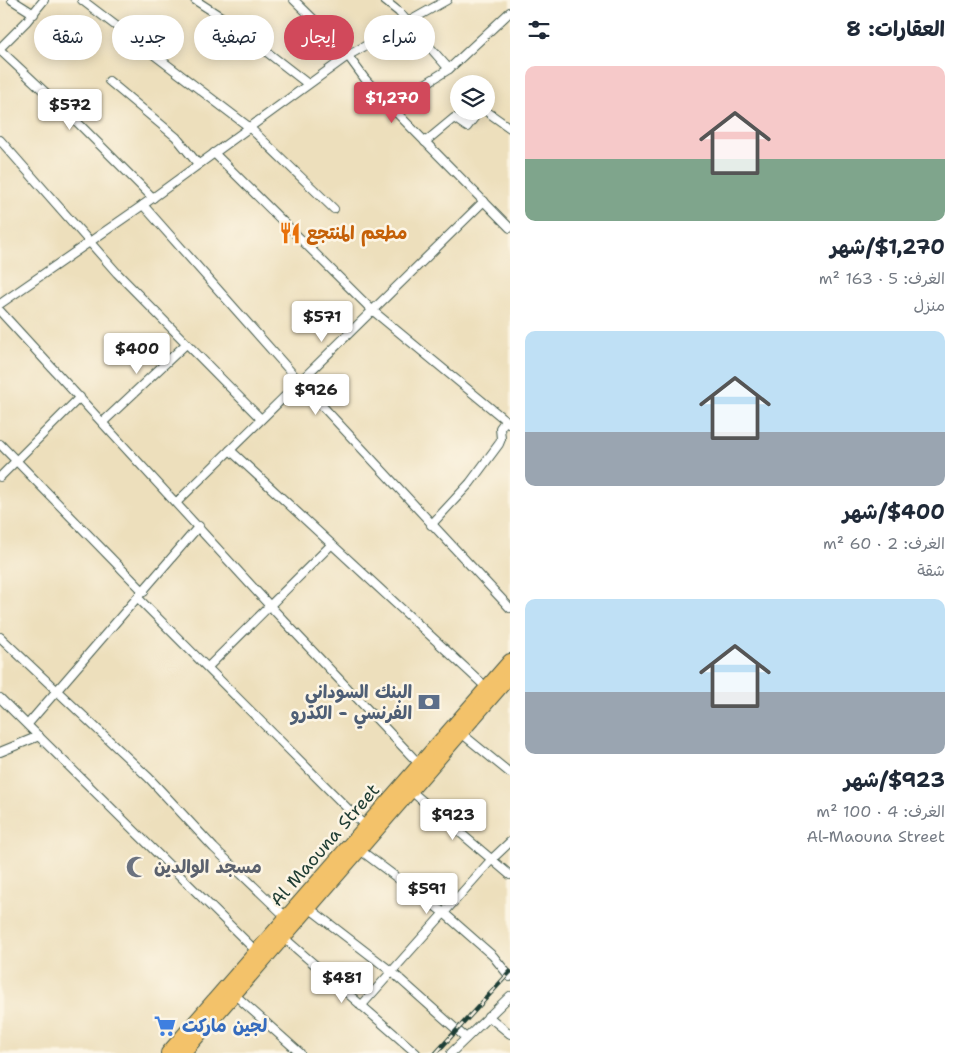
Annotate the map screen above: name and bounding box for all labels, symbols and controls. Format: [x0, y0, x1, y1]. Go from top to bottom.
chip: شقة [34, 15, 102, 60]
chip: جديد [112, 15, 184, 60]
chip: تصفية [194, 15, 274, 60]
chip: إيجار [284, 15, 354, 60]
chip: شراء [364, 15, 435, 60]
text: العقارات: 8 [846, 15, 945, 43]
icon: filters [525, 16, 553, 44]
map controls [450, 75, 495, 120]
button: layers [450, 75, 495, 120]
pin: $1,270 [351, 82, 433, 124]
text: $1,270 [365, 87, 419, 108]
pin: $572 [40, 88, 100, 131]
text: $572 [49, 94, 91, 115]
icon: home [690, 98, 780, 188]
restaurant icon: مطعم المنتجع [277, 220, 303, 246]
place label: مطعم المنتجع [306, 221, 407, 247]
text: $1,270/شهر [830, 233, 945, 261]
text: الغرف: 5 · 163 m² [819, 268, 945, 289]
text: منزل [913, 295, 945, 316]
pin: $571 [292, 300, 352, 343]
text: $571 [303, 306, 341, 327]
pin: $400 [107, 332, 167, 375]
text: $400 [115, 338, 159, 359]
icon: home [690, 363, 780, 453]
pin: $926 [286, 374, 346, 416]
text: $926 [294, 379, 338, 400]
text: $400/شهر [843, 498, 945, 526]
text: الغرف: 2 · 60 m² [823, 533, 945, 554]
text: شقة [917, 560, 945, 581]
icon: home [690, 631, 780, 721]
place label: البنك السوداني الفرنسي - الكدرو [290, 680, 412, 729]
bank icon: البنك السوداني الفرنسي - الكدرو [416, 689, 442, 715]
text: $923/شهر [844, 766, 945, 794]
street label: Al Maouna Street [265, 778, 385, 911]
pin: $923 [423, 798, 483, 841]
text: الغرف: 4 · 100 m² [816, 801, 945, 822]
text: $923 [431, 804, 475, 825]
text: Al-Maouna Street [807, 826, 945, 847]
mosque icon: مسجد الوالدين [124, 854, 150, 880]
place label: مسجد الوالدين [154, 855, 262, 879]
pin: $591 [397, 872, 457, 915]
text: $591 [408, 878, 446, 899]
pin: $481 [312, 962, 372, 1004]
text: $481 [322, 967, 362, 988]
supermarket icon: لجين ماركت [152, 1013, 178, 1039]
place label: لجين ماركت [182, 1014, 267, 1038]

